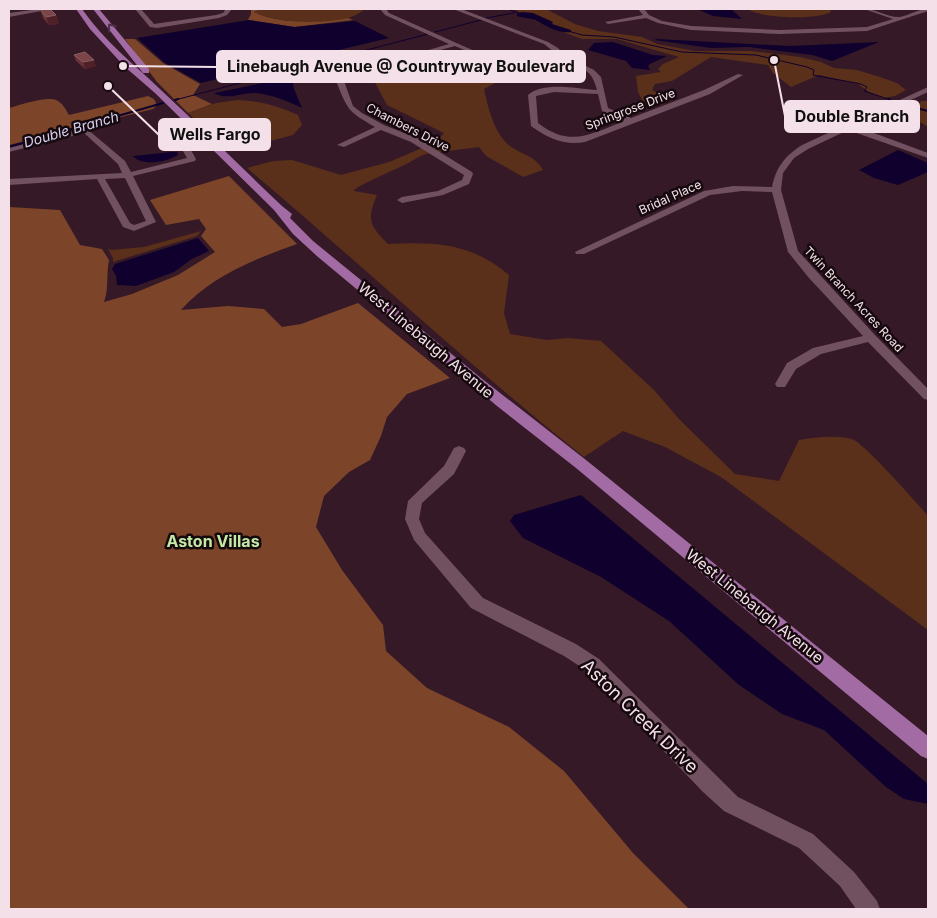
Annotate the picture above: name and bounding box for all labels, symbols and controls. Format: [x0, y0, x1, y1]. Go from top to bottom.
one-way arrow [108, 24, 116, 33]
callout: Linebaugh Avenue @ Countryway Boulevard [217, 51, 585, 82]
text: Linebaugh Avenue @ Countryway Boulevard [227, 56, 575, 76]
street label: Springrose Drive [583, 85, 677, 133]
street label: Chambers Drive [364, 100, 452, 154]
callout: Double Branch [785, 101, 919, 132]
text: Double Branch [795, 106, 909, 126]
water label: Double Branch [22, 107, 120, 151]
callout: Wells Fargo [159, 119, 270, 150]
text: Wells Fargo [169, 124, 261, 144]
street label: Bridal Place [636, 177, 704, 217]
street label: Twin Branch Acres Road [801, 243, 907, 355]
street label: West Linebaugh Avenue [354, 278, 498, 402]
district label: Aston Villas [166, 531, 260, 551]
street label: West Linebaugh Avenue [683, 545, 827, 667]
street label: Aston Creek Drive [577, 655, 703, 777]

